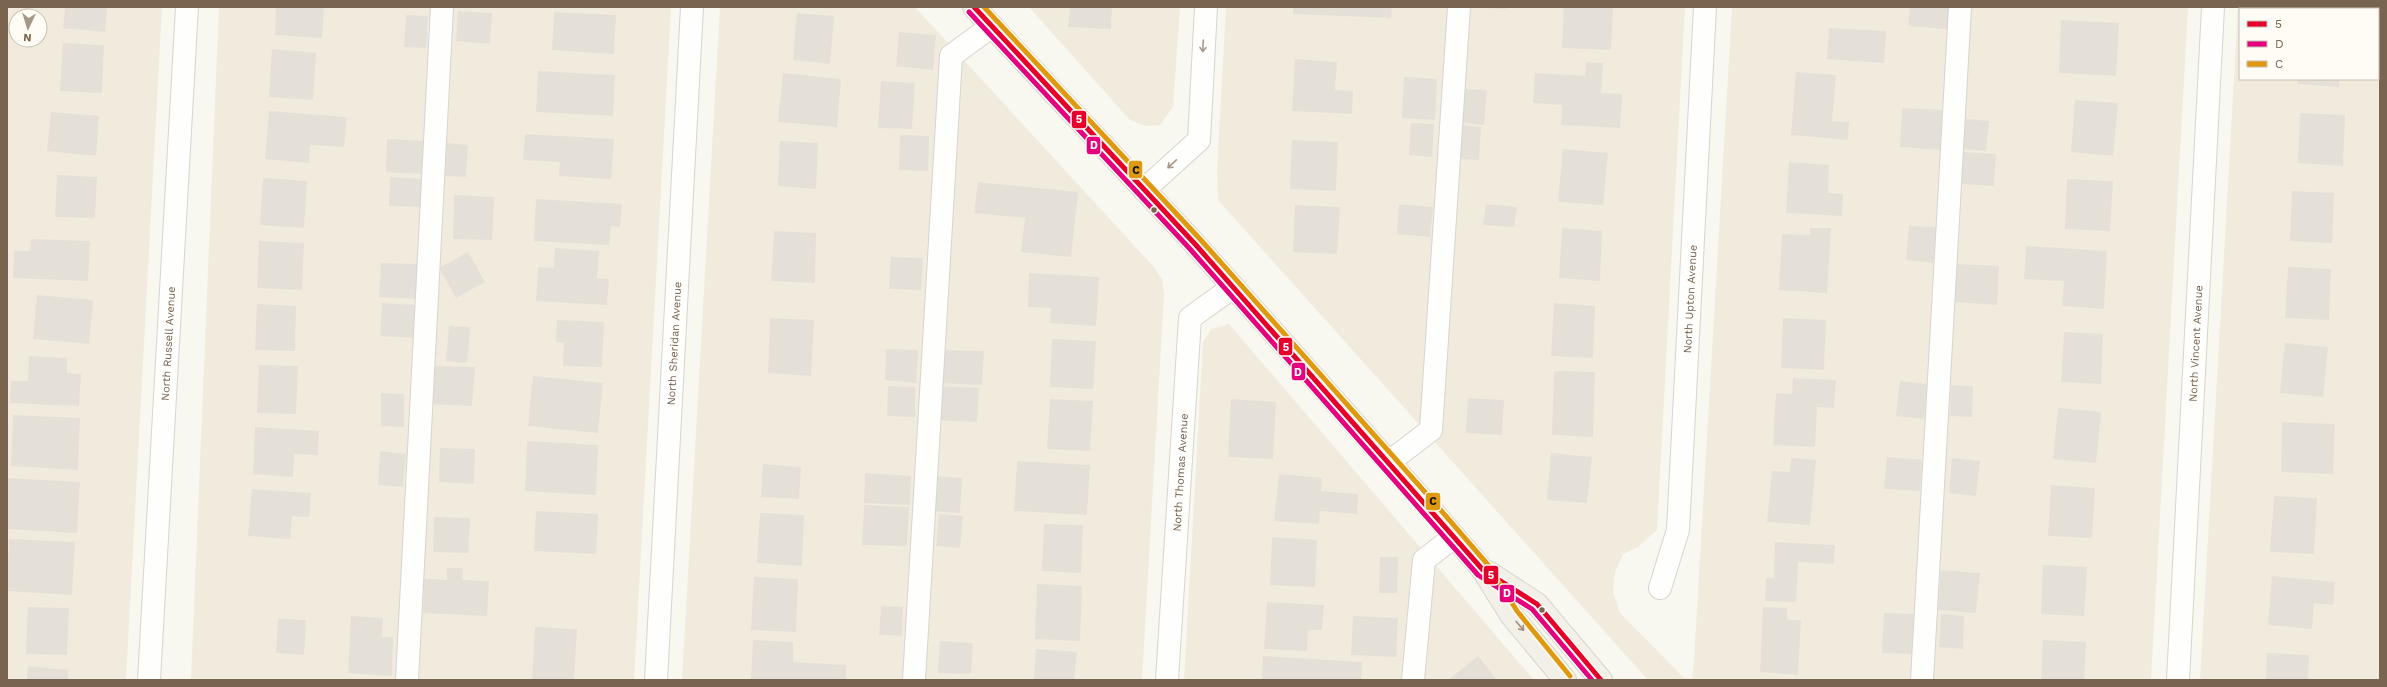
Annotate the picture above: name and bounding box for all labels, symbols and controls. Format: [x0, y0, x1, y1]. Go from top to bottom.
north arrow [8, 8, 48, 48]
legend [2239, 8, 2379, 80]
text: 5 [2275, 17, 2282, 31]
text: N [23, 31, 32, 44]
text: D [2275, 37, 2284, 51]
one-way arrow [1200, 39, 1207, 52]
text: C [2275, 57, 2283, 71]
line badge: 5 [1071, 110, 1087, 129]
text: 5 [1076, 113, 1082, 126]
line badge: D [1086, 136, 1101, 155]
text: D [1090, 139, 1098, 152]
line badge: C [1128, 160, 1143, 179]
one-way arrow [1167, 160, 1178, 169]
text: C [1132, 164, 1140, 177]
unlabelled marker [1149, 205, 1159, 215]
street label: North Upton Avenue [1681, 244, 1700, 354]
street label: North Sheridan Avenue [665, 281, 684, 406]
street label: North Vincent Avenue [2186, 285, 2206, 402]
street label: North Russell Avenue [159, 286, 178, 401]
line badge: 5 [1278, 337, 1293, 356]
text: 5 [1283, 341, 1289, 354]
line badge: D [1291, 362, 1306, 381]
text: D [1294, 366, 1302, 379]
street label: North Thomas Avenue [1170, 413, 1191, 532]
line badge: C [1425, 492, 1441, 511]
text: C [1429, 495, 1437, 508]
line badge: 5 [1483, 565, 1499, 585]
text: 5 [1488, 569, 1494, 582]
line badge: D [1499, 584, 1515, 603]
text: D [1503, 587, 1511, 600]
unlabelled marker [1537, 605, 1547, 615]
one-way arrow [1515, 620, 1524, 631]

